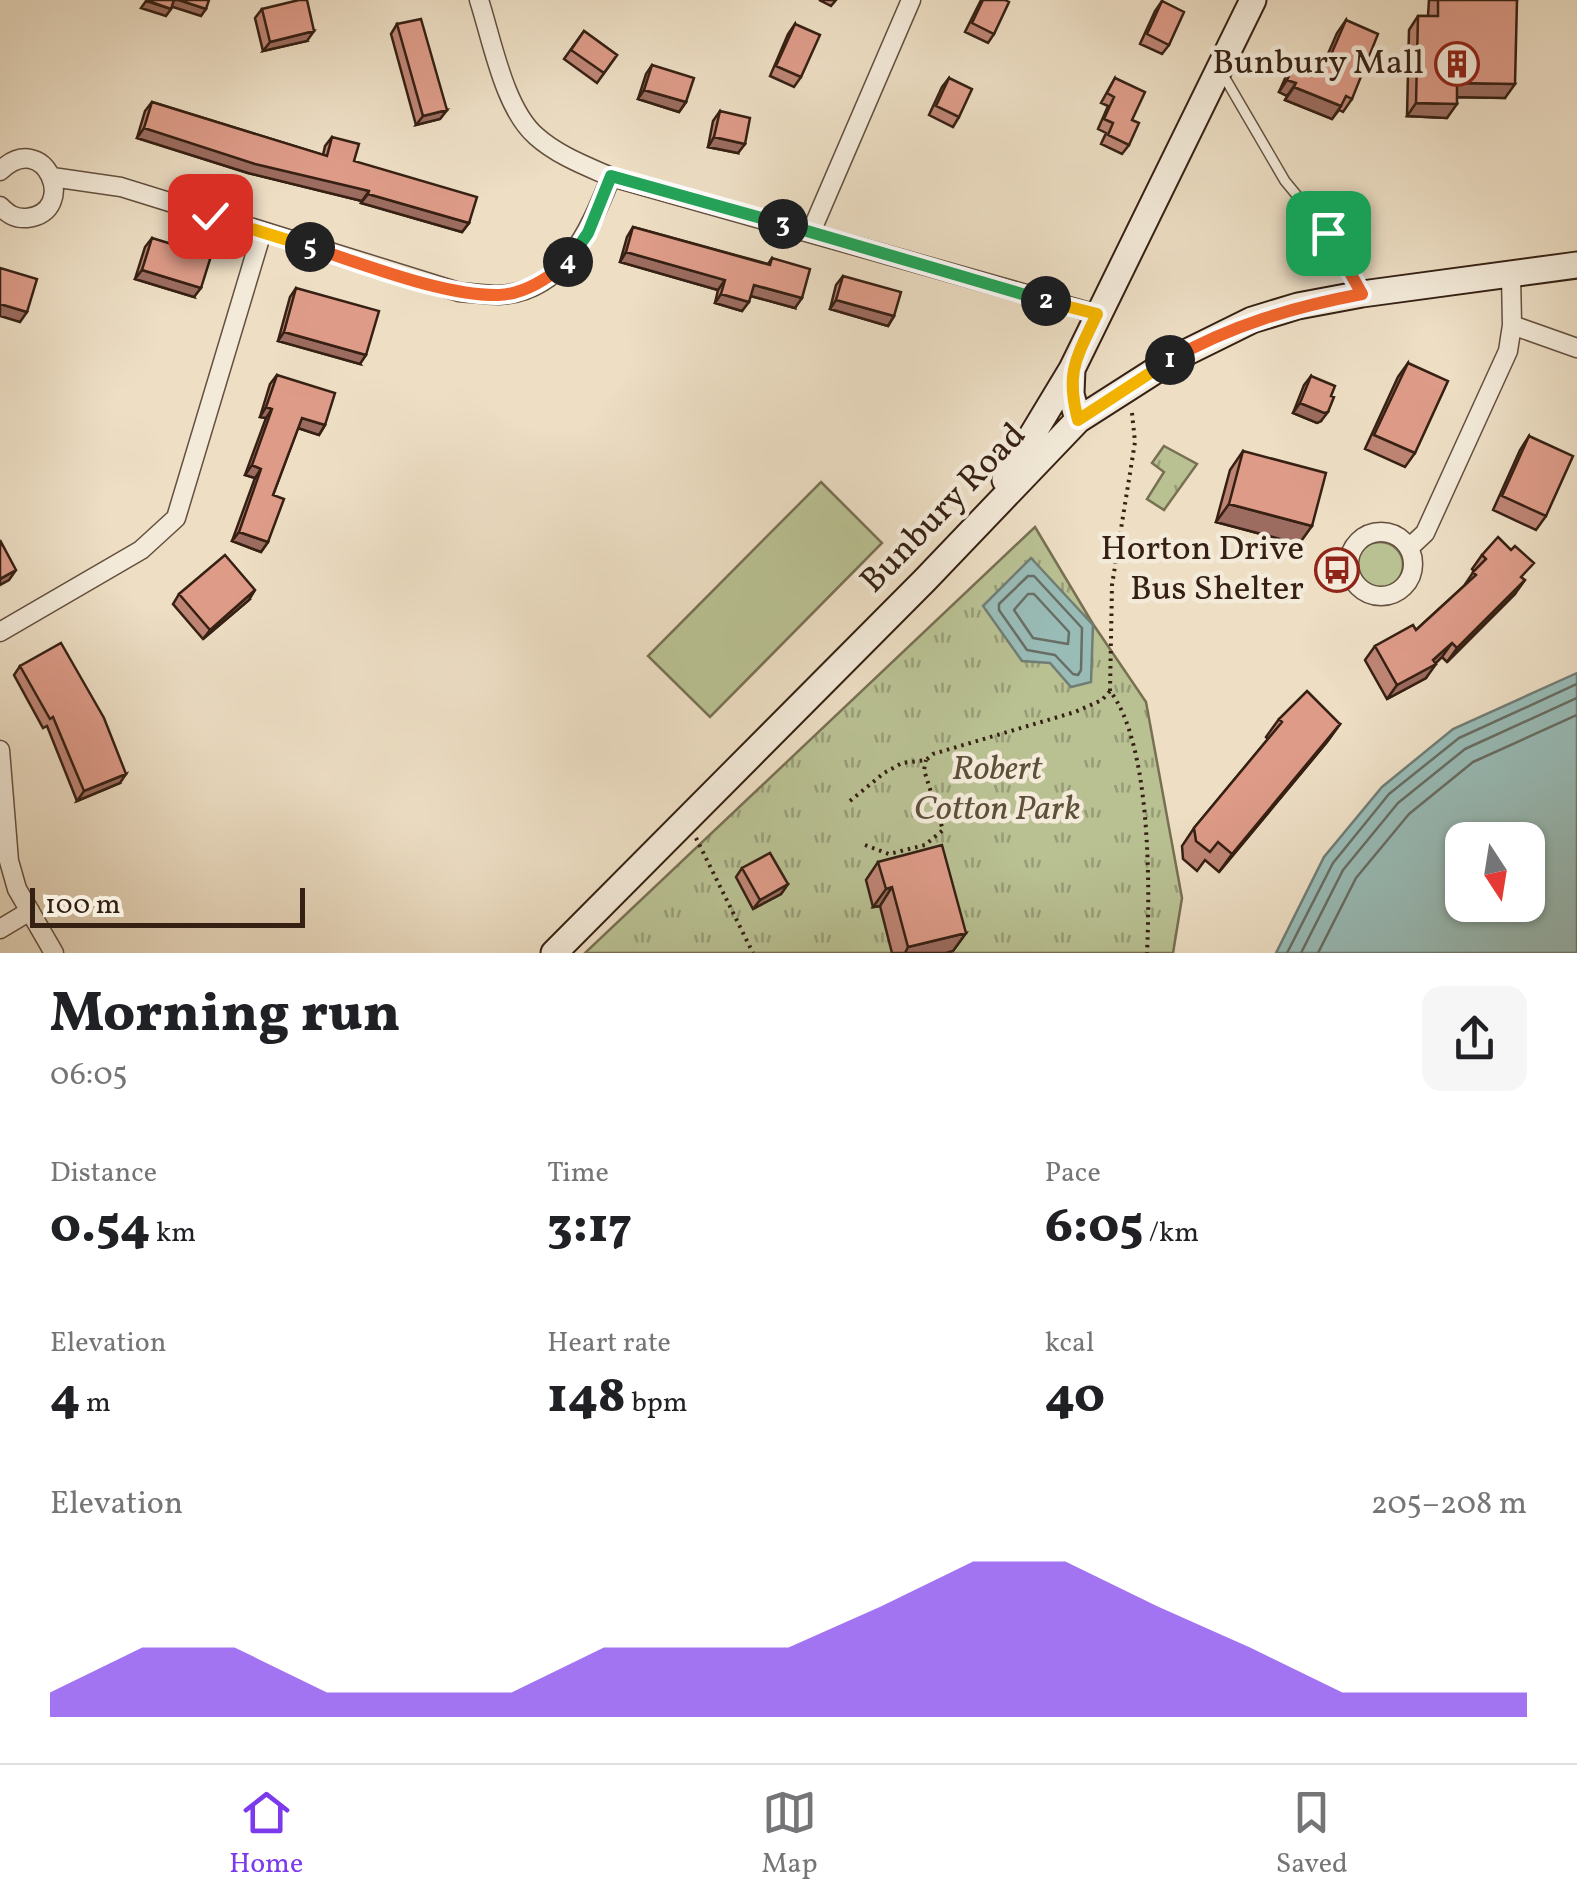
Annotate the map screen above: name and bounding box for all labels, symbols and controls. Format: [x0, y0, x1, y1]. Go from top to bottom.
place label: Bunbury Mall [1212, 40, 1424, 88]
building icon: Bunbury Mall [1434, 41, 1480, 87]
pin [168, 174, 253, 259]
icon: check [183, 189, 238, 244]
pin [1286, 191, 1371, 276]
pin: 3 [758, 199, 808, 249]
text: 3 [776, 204, 790, 243]
icon: arrive [1301, 206, 1356, 261]
pin: 5 [285, 222, 335, 272]
text: 5 [303, 227, 317, 266]
pin: 4 [543, 237, 593, 287]
text: 4 [560, 242, 576, 281]
pin: 2 [1021, 276, 1071, 326]
text: 2 [1039, 281, 1053, 320]
pin: 1 [1145, 335, 1195, 385]
text: 1 [1164, 340, 1176, 379]
street label: Bunbury Road [850, 413, 1038, 605]
place label: Horton Drive Bus Shelter [1100, 526, 1304, 614]
bus stop icon: Horton Drive Bus Shelter [1314, 547, 1360, 593]
park label: Robert Cotton Park [914, 746, 1080, 834]
north arrow [1445, 822, 1545, 922]
map controls [1445, 822, 1545, 922]
scale bar [30, 883, 305, 928]
text: 100 m [45, 886, 120, 925]
text: Morning run [50, 978, 400, 1054]
button: share [1422, 986, 1527, 1091]
text: 06:05 [50, 1054, 128, 1098]
text: Distance [50, 1154, 157, 1193]
text: Time [547, 1154, 609, 1193]
text: Pace [1045, 1154, 1101, 1193]
text: 0.54 [50, 1193, 150, 1263]
text: 3:17 [547, 1193, 632, 1263]
text: 6:05 [1045, 1193, 1143, 1263]
text: km [150, 1214, 196, 1253]
text: /km [1143, 1214, 1199, 1253]
text: Elevation [50, 1324, 166, 1363]
text: Heart rate [547, 1324, 671, 1363]
text: kcal [1045, 1324, 1094, 1363]
text: 4 [50, 1363, 80, 1433]
text: 148 [547, 1363, 626, 1433]
text: 40 [1045, 1363, 1105, 1433]
text: m [80, 1384, 111, 1423]
text: bpm [626, 1384, 688, 1423]
text: Elevation [50, 1483, 183, 1527]
text: 205–208 m [1371, 1483, 1527, 1527]
tab: Home [229, 1785, 303, 1884]
tab: Map [761, 1785, 817, 1884]
tab: Saved [1276, 1785, 1348, 1884]

